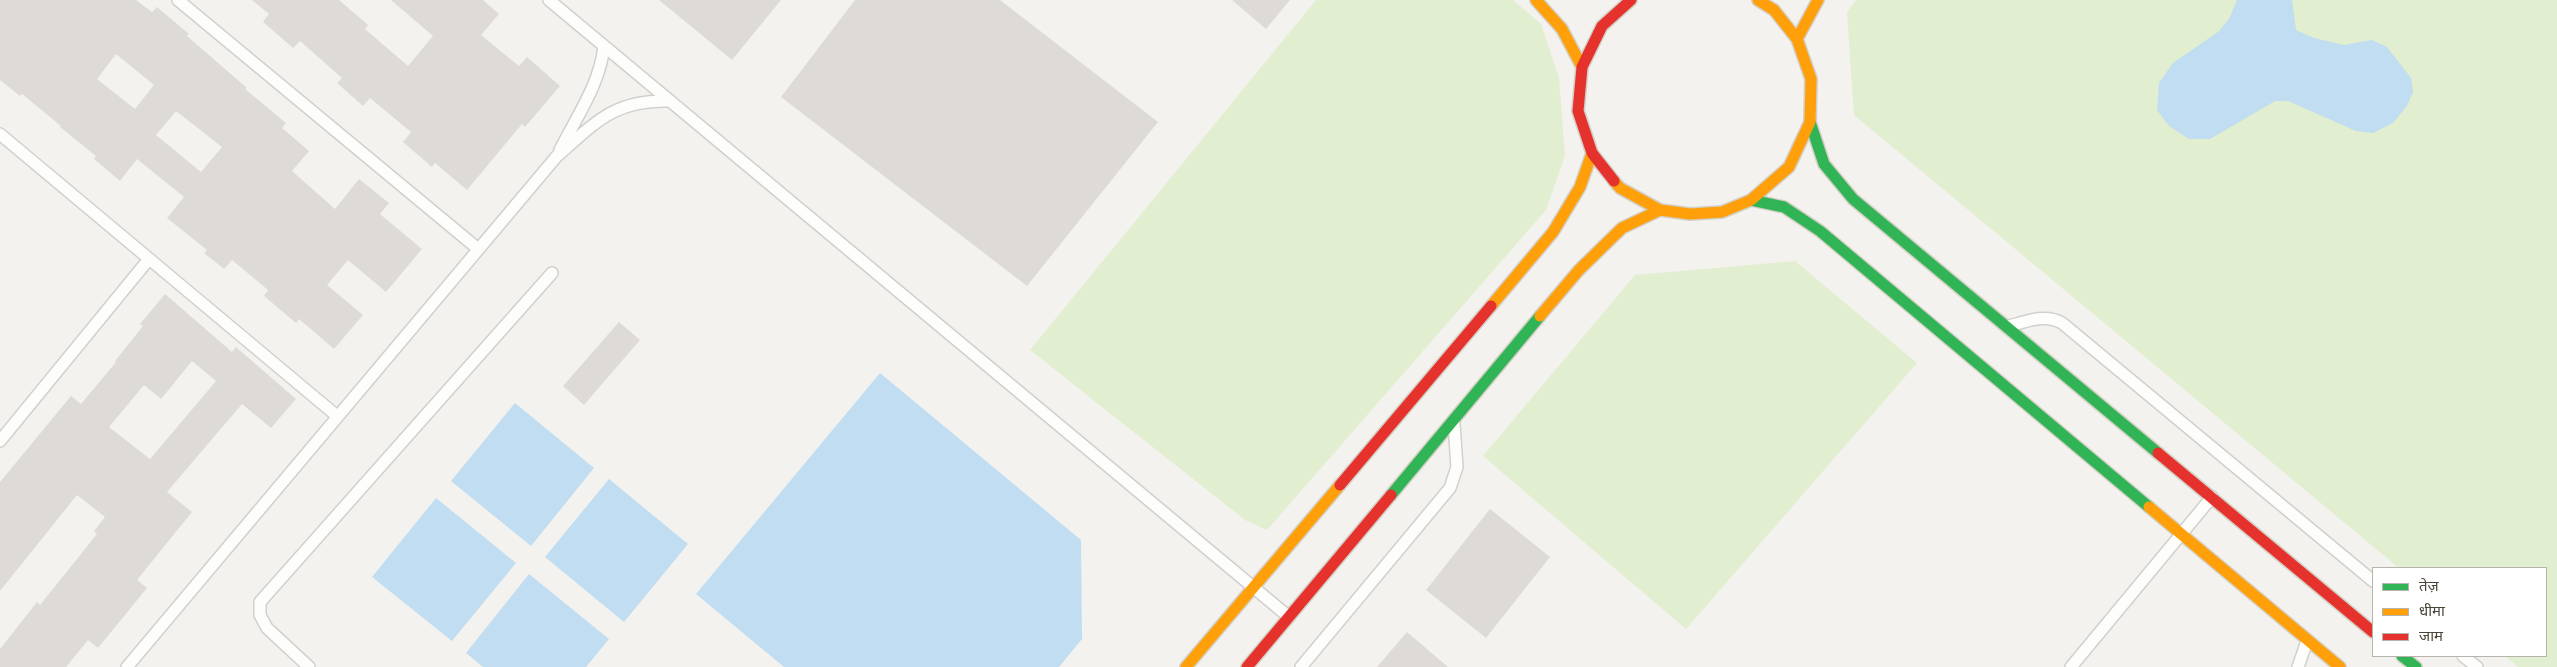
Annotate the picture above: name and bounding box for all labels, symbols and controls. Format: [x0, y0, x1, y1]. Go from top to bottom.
legend [2372, 567, 2547, 657]
text: तेज़ [2419, 577, 2439, 595]
text: धीमा [2419, 602, 2445, 620]
text: जाम [2419, 627, 2443, 645]

